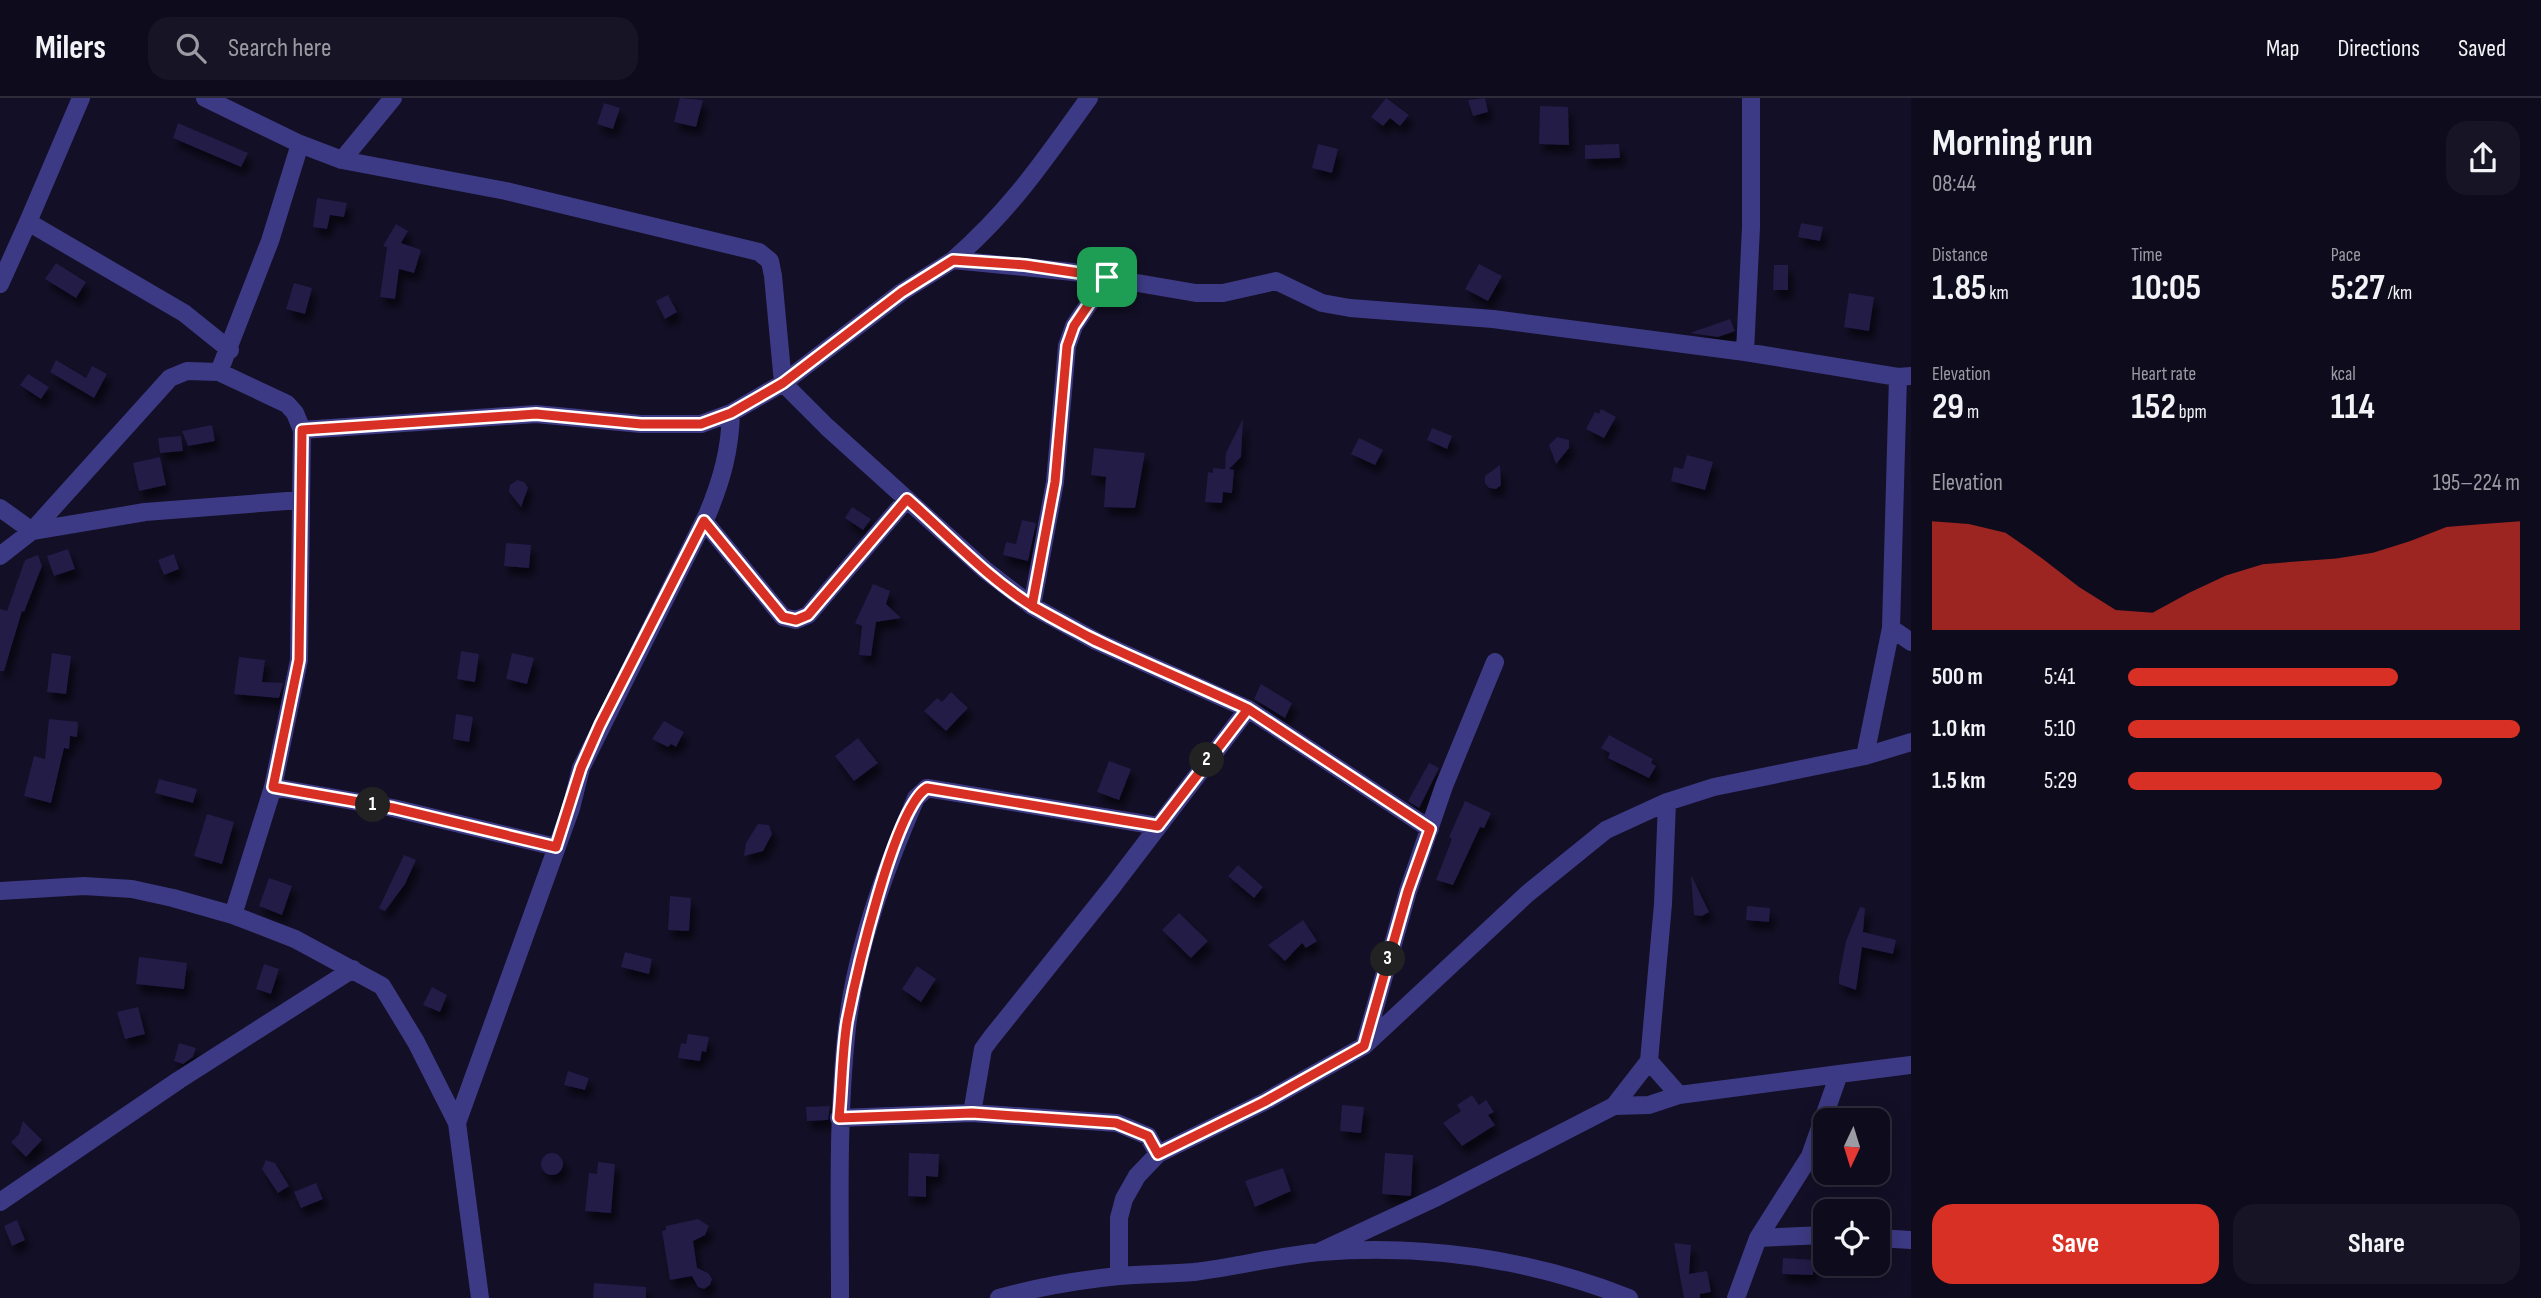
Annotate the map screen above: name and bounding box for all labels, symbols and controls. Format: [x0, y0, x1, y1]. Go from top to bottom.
search box [148, 17, 638, 80]
text: Milers [35, 28, 106, 68]
icon: search [172, 29, 210, 67]
text: Search here [228, 33, 331, 64]
text: Map [2266, 34, 2299, 63]
text: Directions [2337, 34, 2420, 63]
text: Saved [2458, 34, 2506, 63]
text: Morning run [1932, 121, 2093, 166]
button: share [2446, 121, 2520, 195]
text: 08:44 [1932, 170, 1976, 198]
text: Distance [1932, 244, 1988, 267]
text: Time [2131, 244, 2162, 267]
text: Pace [2331, 244, 2361, 267]
pin [1077, 247, 1137, 307]
icon: arrive [1088, 258, 1126, 296]
text: 1.85 [1932, 267, 1986, 310]
text: 10:05 [2131, 267, 2201, 310]
text: 5:27 [2331, 267, 2384, 310]
text: km [1986, 282, 2009, 305]
text: /km [2384, 282, 2412, 305]
text: Elevation [1932, 363, 1991, 386]
text: Heart rate [2131, 363, 2196, 386]
text: kcal [2331, 363, 2356, 386]
text: 29 [1932, 386, 1964, 429]
text: 152 [2131, 386, 2176, 429]
text: 114 [2331, 386, 2375, 429]
text: m [1964, 401, 1979, 424]
text: bpm [2176, 401, 2207, 424]
text: Elevation [1932, 469, 2003, 497]
text: 195–224 m [2433, 469, 2520, 497]
text: 500 m [1932, 663, 1983, 691]
text: 5:41 [2044, 663, 2075, 691]
text: 1.0 km [1932, 715, 1986, 743]
text: 5:10 [2044, 715, 2076, 743]
pin: 2 [1190, 742, 1224, 778]
text: 2 [1202, 748, 1211, 771]
text: 1.5 km [1932, 767, 1985, 795]
text: 5:29 [2044, 767, 2077, 795]
pin: 1 [356, 788, 390, 822]
text: 1 [369, 793, 376, 816]
pin: 3 [1370, 942, 1406, 976]
text: 3 [1383, 947, 1392, 970]
north arrow [1813, 1108, 1890, 1185]
map controls [1813, 1108, 1890, 1276]
button: locate [1813, 1199, 1890, 1276]
button: Save [1932, 1204, 2219, 1284]
button: Share [2233, 1204, 2520, 1284]

